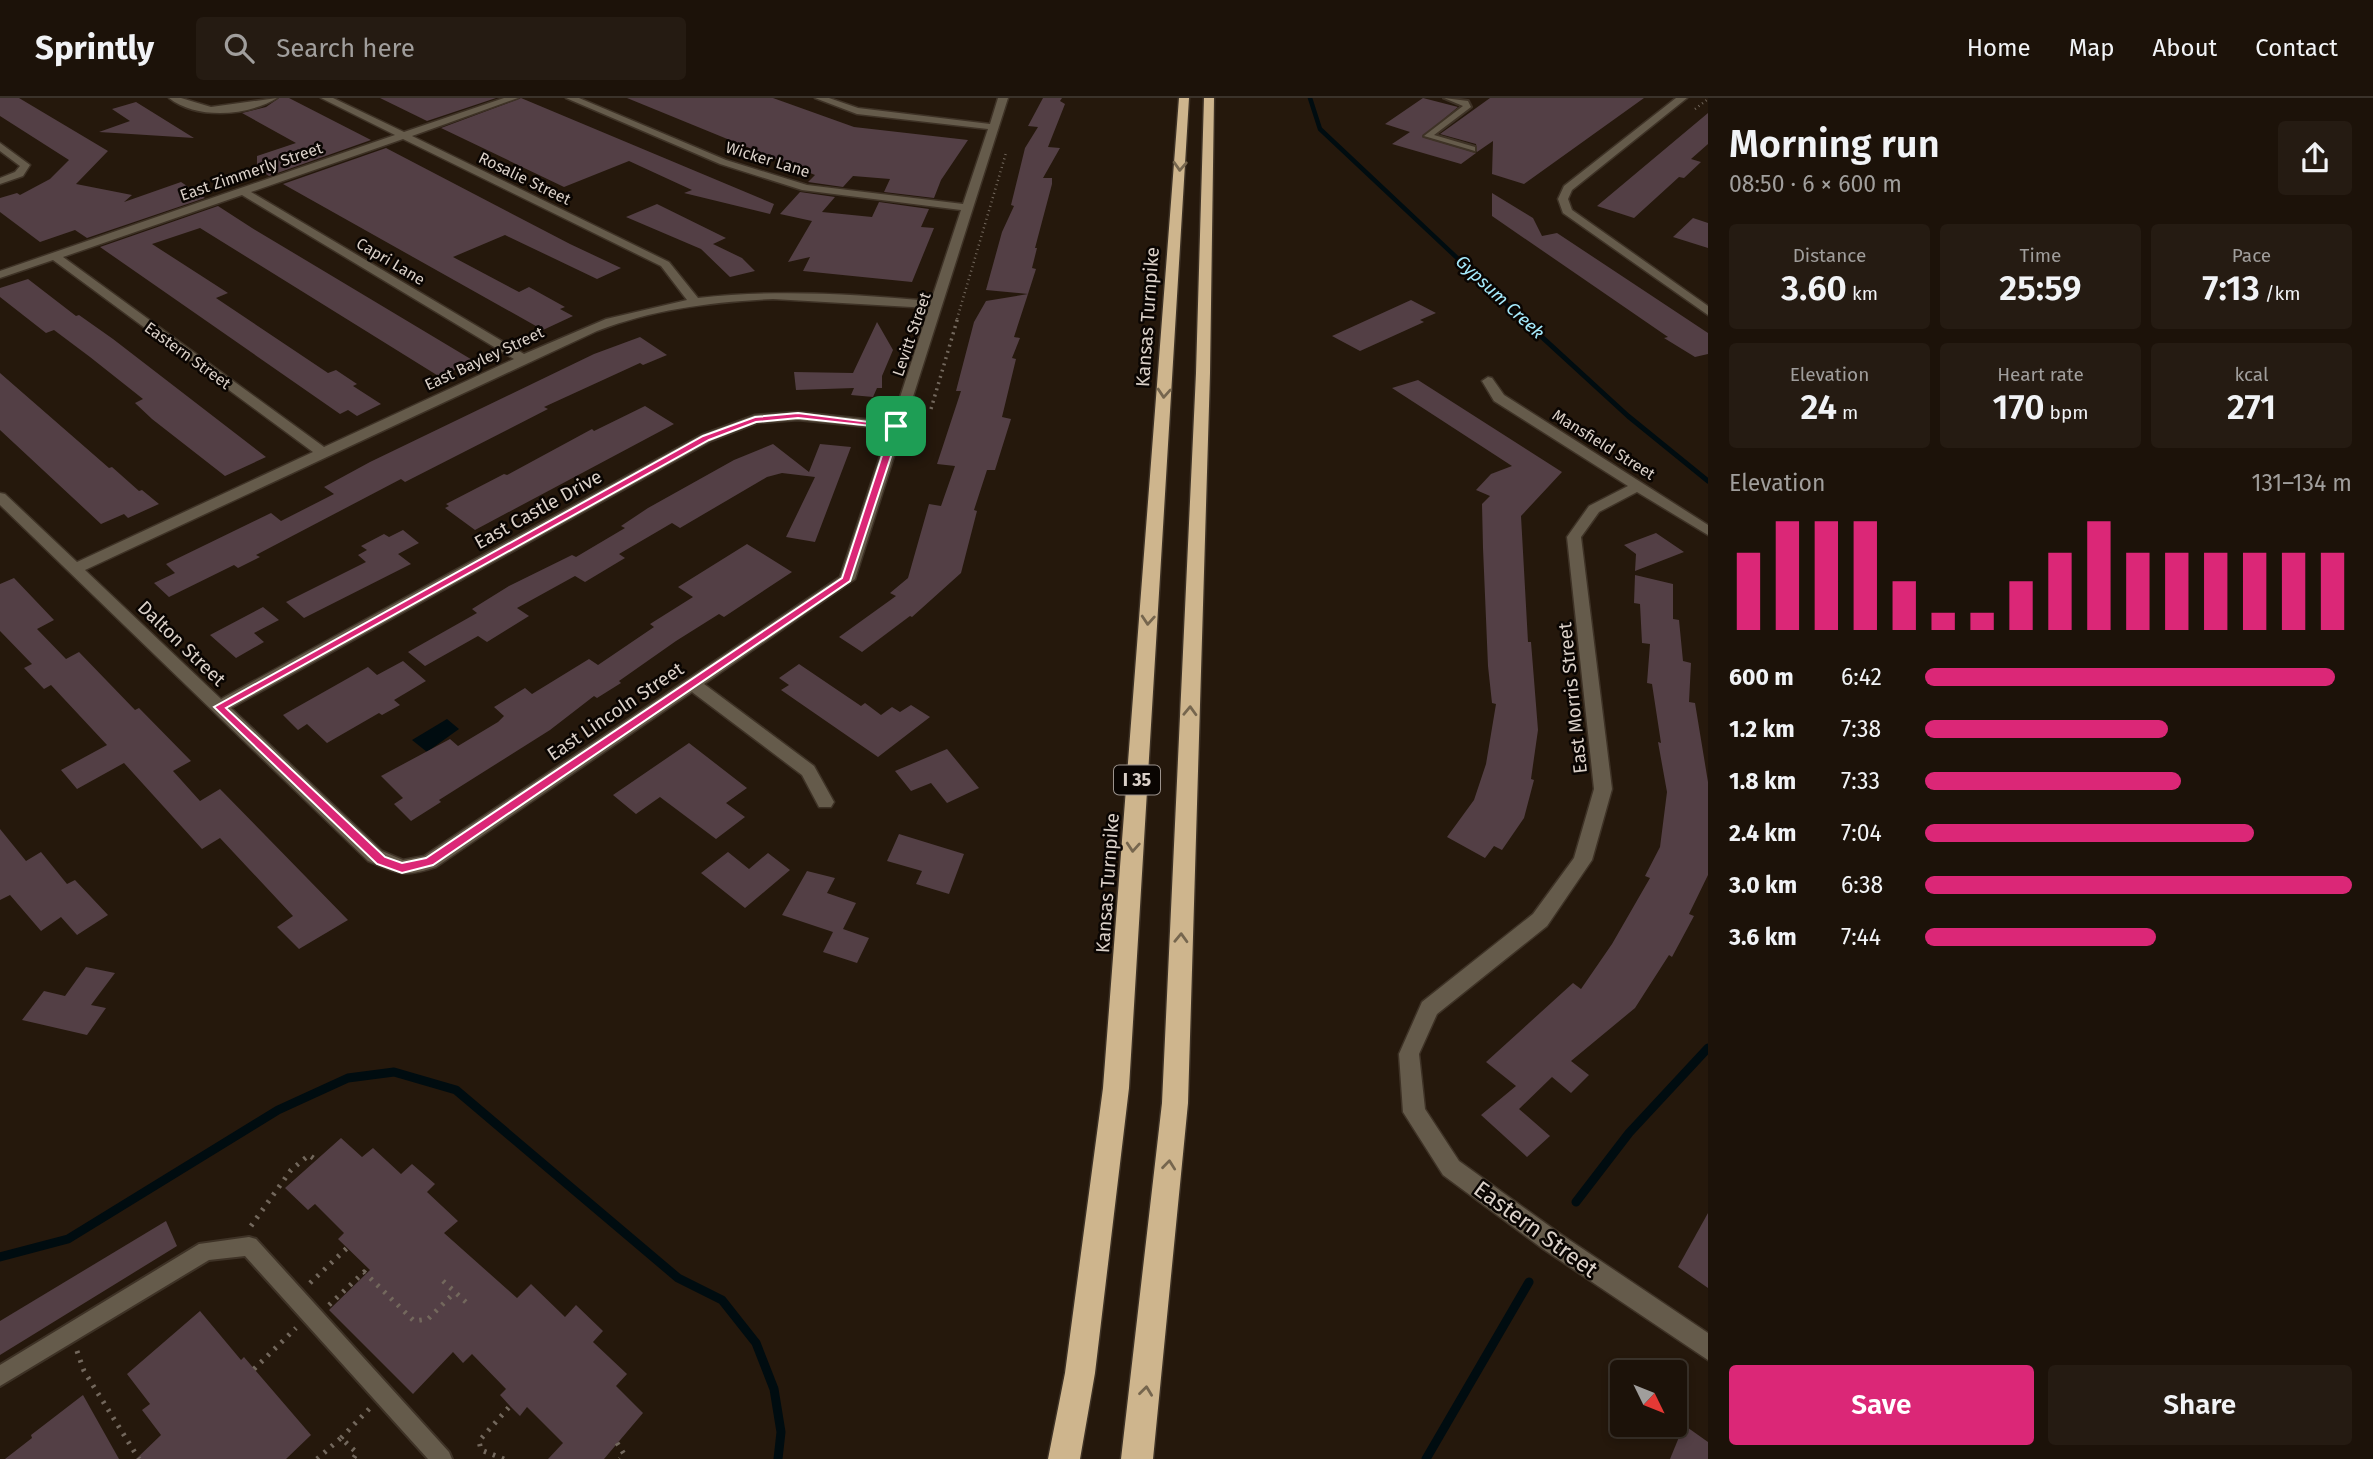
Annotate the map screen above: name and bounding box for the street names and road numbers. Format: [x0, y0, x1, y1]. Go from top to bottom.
street label: East Zimmerly Street [177, 138, 325, 205]
street label: Wicker Lane [723, 138, 812, 181]
street label: Rosalie Street [476, 148, 574, 209]
street label: Capri Lane [353, 234, 428, 289]
street label: Kansas Turnpike [1131, 246, 1164, 388]
street label: Levitt Street [888, 289, 935, 379]
street label: Eastern Street [141, 318, 235, 393]
street label: East Bayley Street [422, 322, 547, 394]
street label: Mansfield Street [1549, 405, 1659, 484]
street label: East Castle Drive [470, 465, 606, 554]
street label: Dalton Street [133, 596, 230, 691]
street label: East Morris Street [1553, 621, 1592, 775]
street label: East Lincoln Street [543, 657, 688, 766]
road number: I 35 [1114, 766, 1160, 794]
street label: Kansas Turnpike [1091, 812, 1124, 954]
street label: Eastern Street [1469, 1175, 1604, 1284]

